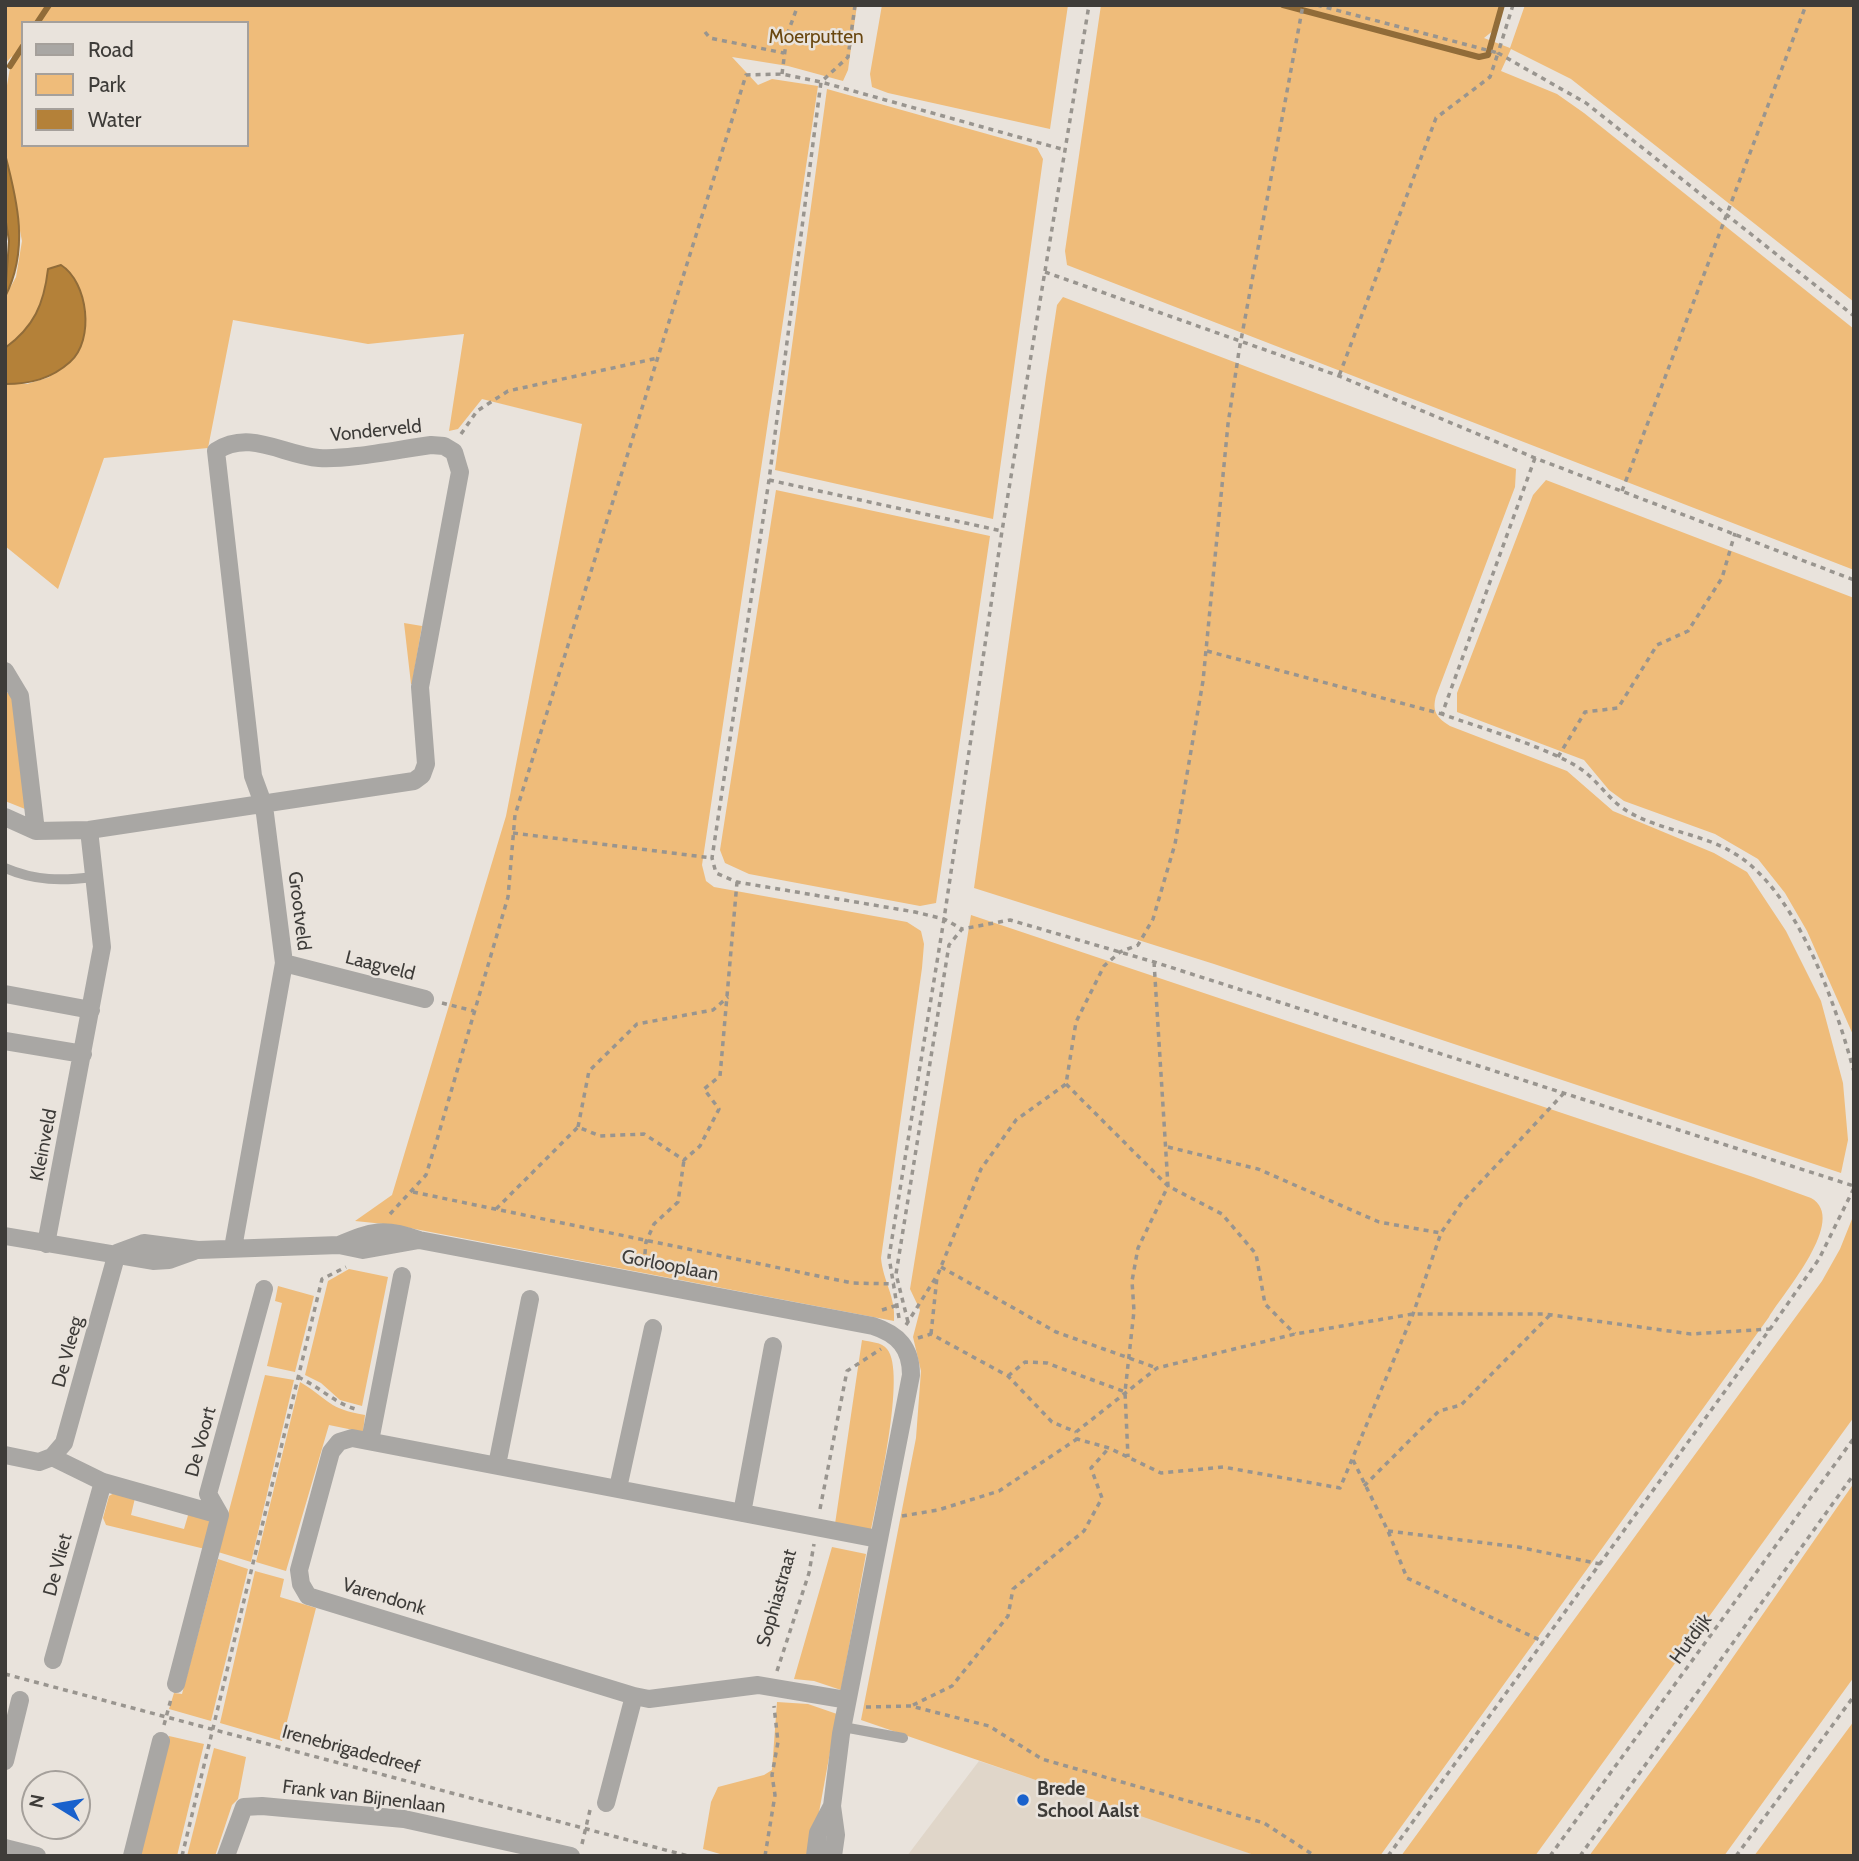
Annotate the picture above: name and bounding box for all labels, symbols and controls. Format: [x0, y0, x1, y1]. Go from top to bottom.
legend [21, 21, 248, 147]
park label: Moerputten [769, 26, 863, 48]
text: Road [88, 37, 134, 62]
text: Park [88, 72, 126, 97]
text: Water [88, 107, 141, 132]
street label: Vonderveld [329, 415, 423, 447]
street label: Grootveld [283, 870, 315, 952]
street label: Laagveld [343, 946, 417, 986]
street label: Kleinveld [26, 1107, 62, 1183]
street label: Gorlooplaan [620, 1245, 720, 1287]
street label: De Vleeg [48, 1314, 88, 1390]
street label: De Voort [181, 1405, 221, 1479]
street label: De Vliet [39, 1531, 77, 1599]
street label: Sophiastraat [752, 1547, 802, 1649]
street label: Varendonk [339, 1573, 429, 1621]
street label: Hutdijk [1665, 1609, 1717, 1669]
street label: Irenebrigadedreef [279, 1721, 423, 1779]
north arrow [21, 1770, 91, 1840]
street label: Frank van Bijnenlaan [281, 1776, 447, 1818]
place label: Brede School Aalst [1037, 1778, 1139, 1822]
text: N [24, 1792, 49, 1810]
marker: Brede School Aalst [1015, 1792, 1031, 1808]

